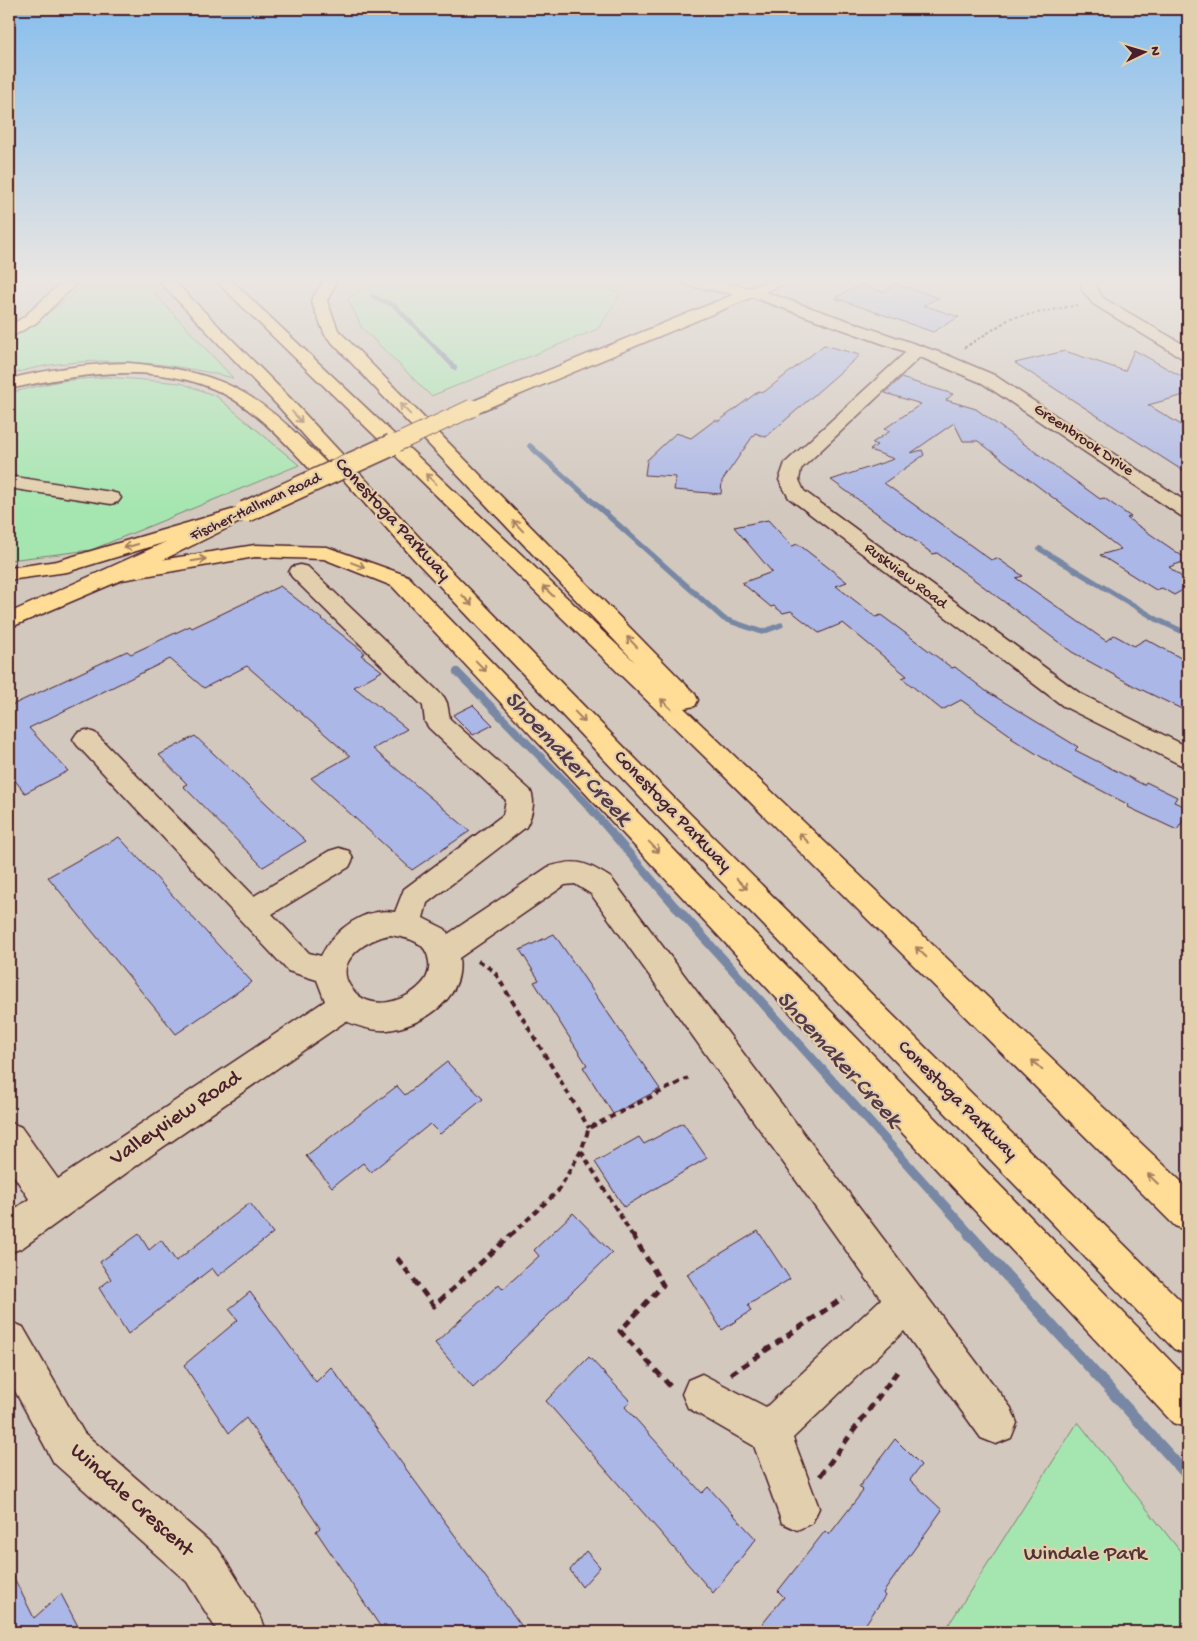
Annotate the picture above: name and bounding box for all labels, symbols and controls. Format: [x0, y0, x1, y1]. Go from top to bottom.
north arrow [1120, 28, 1170, 78]
text: N [1146, 46, 1163, 56]
street label: Greenbrook Drive [1029, 401, 1137, 482]
one-way arrow [399, 403, 411, 415]
one-way arrow [291, 410, 303, 423]
street label: Conestoga Parkway [329, 454, 456, 587]
street label: Fischer-Hallman Road [187, 469, 326, 547]
one-way arrow [425, 473, 437, 485]
one-way arrow [513, 520, 525, 532]
street label: Ruskview Road [860, 540, 951, 615]
one-way arrow [123, 541, 139, 551]
one-way arrow [190, 555, 206, 565]
one-way arrow [350, 561, 365, 570]
one-way arrow [542, 585, 555, 597]
one-way arrow [461, 594, 473, 606]
one-way arrow [626, 637, 638, 649]
one-way arrow [475, 660, 487, 672]
water label: Shoemaker Creek [497, 686, 638, 834]
one-way arrow [659, 698, 672, 710]
one-way arrow [574, 711, 586, 724]
street label: Conestoga Parkway [608, 746, 736, 878]
one-way arrow [798, 832, 811, 844]
one-way arrow [648, 841, 660, 853]
one-way arrow [736, 877, 748, 890]
one-way arrow [914, 946, 927, 958]
water label: Shoemaker Creek [769, 986, 908, 1136]
street label: Conestoga Parkway [892, 1036, 1022, 1166]
one-way arrow [1031, 1059, 1043, 1071]
street label: Valleyview Road [105, 1064, 248, 1173]
one-way arrow [1147, 1173, 1160, 1185]
street label: Windale Crescent [64, 1439, 200, 1565]
park label: Windale Park [1024, 1542, 1148, 1568]

